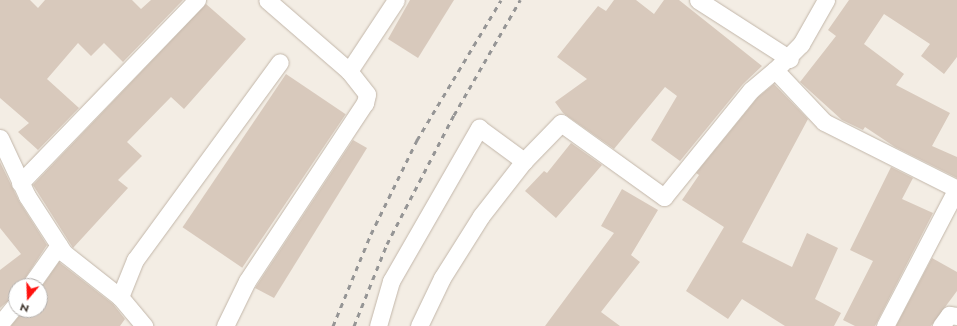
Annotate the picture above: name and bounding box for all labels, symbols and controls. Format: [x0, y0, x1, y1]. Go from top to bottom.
north arrow [8, 278, 48, 318]
text: N [18, 299, 31, 317]

